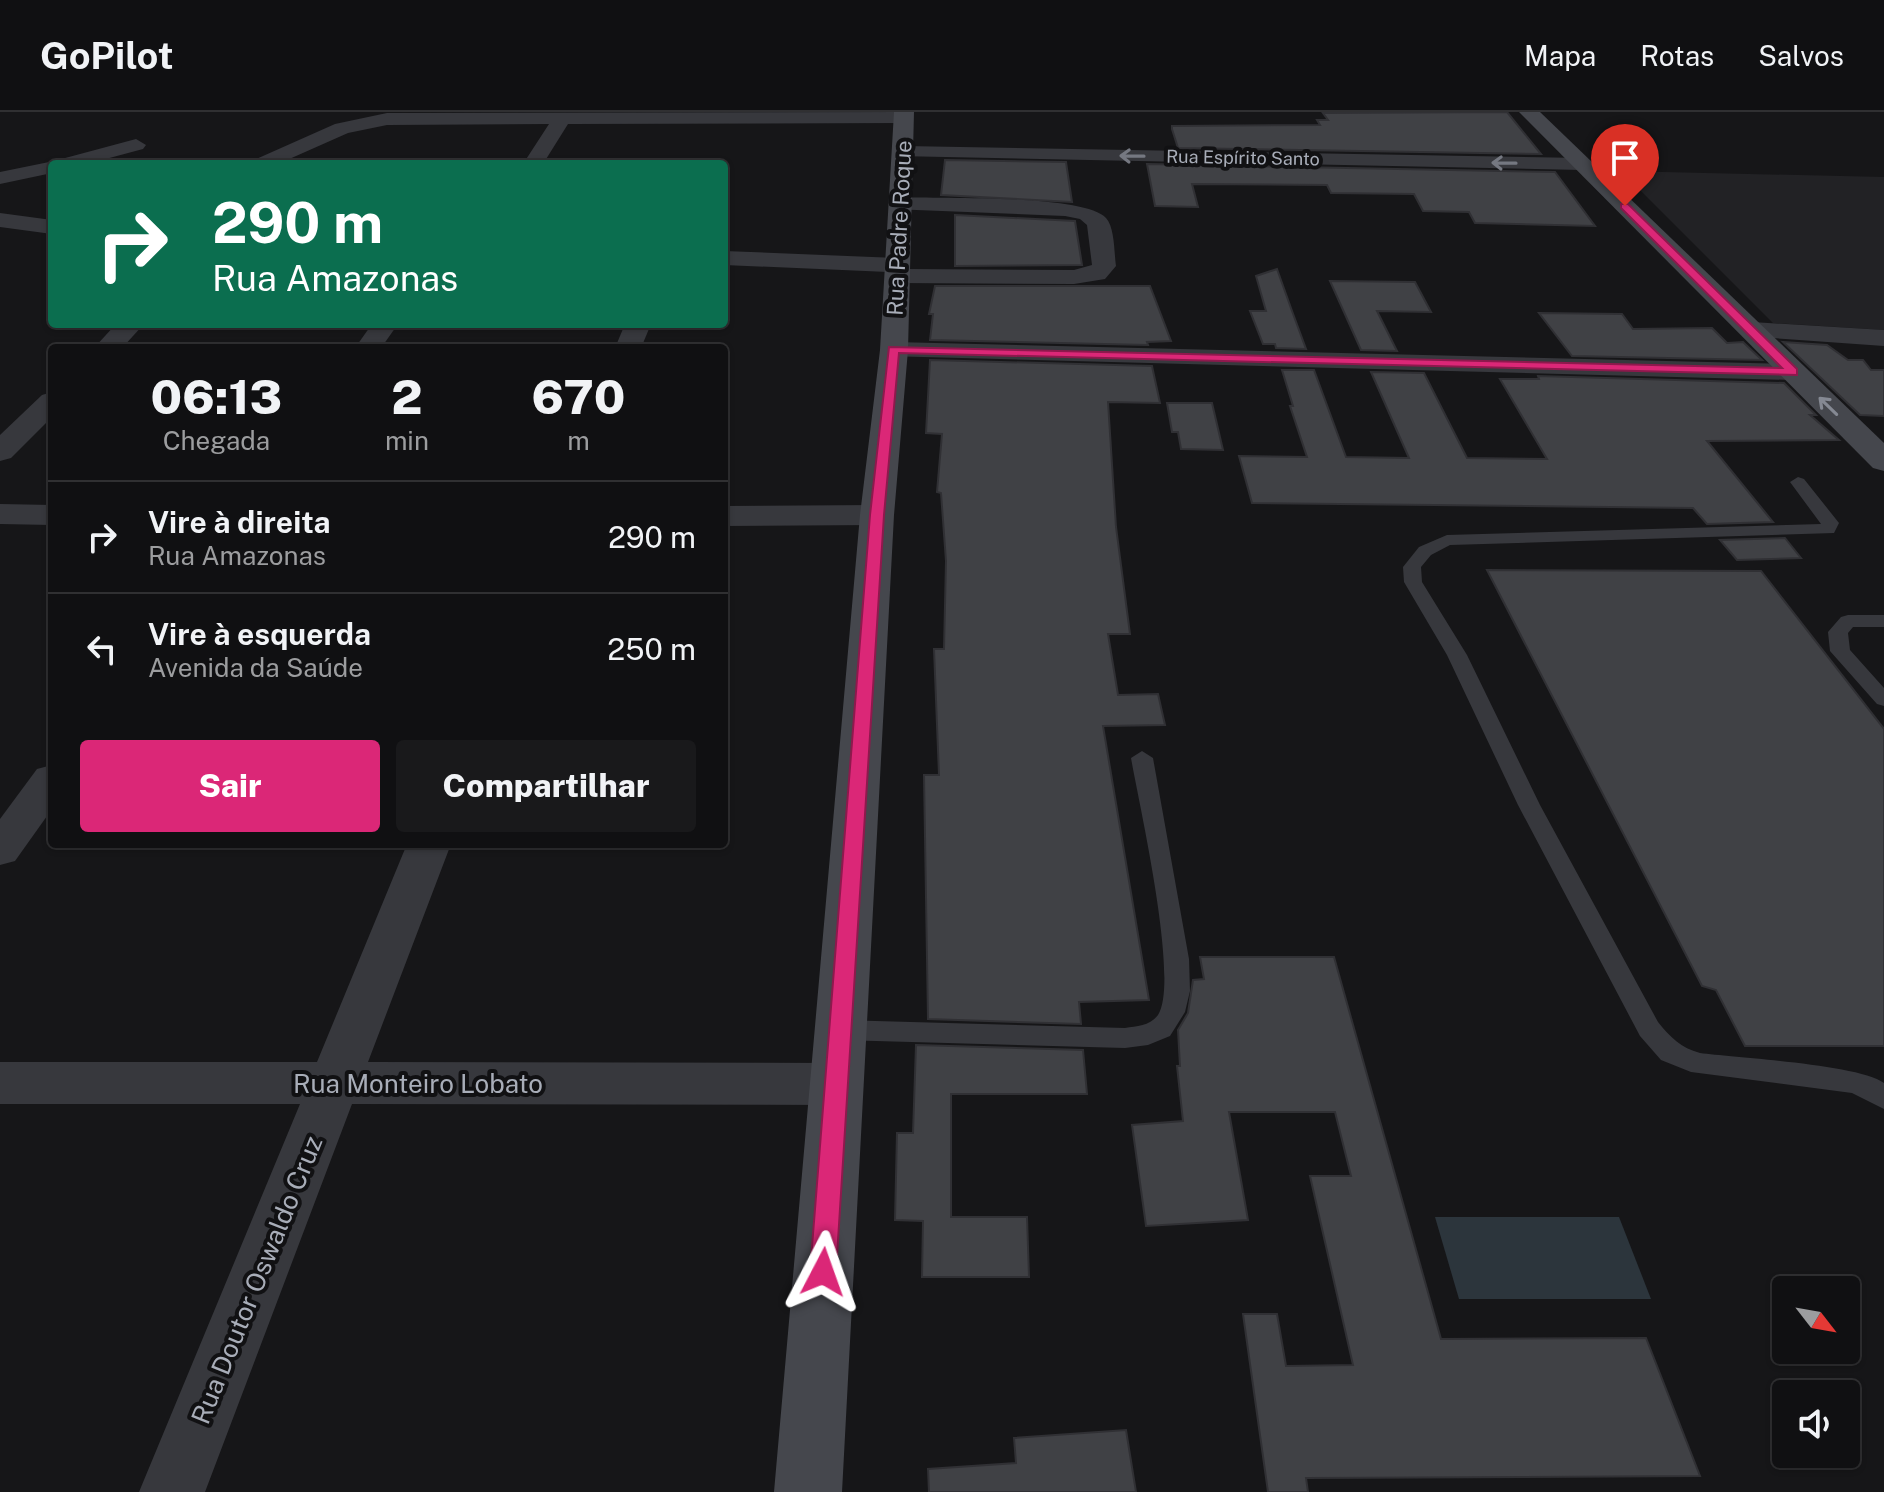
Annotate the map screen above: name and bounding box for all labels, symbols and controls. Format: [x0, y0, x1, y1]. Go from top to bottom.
text: GoPilot [40, 33, 174, 78]
text: Mapa [1524, 39, 1596, 72]
text: Rotas [1640, 39, 1714, 72]
text: Salvos [1758, 39, 1844, 72]
pin [1591, 124, 1659, 206]
icon: arrive [1603, 136, 1647, 180]
street label: Rua Padre Roque [881, 140, 917, 316]
street label: Rua Espírito Santo [1166, 146, 1320, 169]
one-way arrow [1119, 148, 1146, 164]
one-way arrow [1491, 155, 1518, 170]
text: 290 m [212, 190, 383, 256]
icon: right [80, 192, 184, 296]
text: Rua Amazonas [212, 257, 458, 299]
text: 06:13 [151, 368, 282, 425]
text: 2 [391, 368, 423, 425]
text: 670 [532, 368, 625, 425]
one-way arrow [1818, 397, 1838, 416]
text: Chegada [163, 425, 270, 456]
text: min [385, 425, 429, 456]
text: m [567, 425, 590, 456]
text: Vire à direita [148, 504, 331, 540]
icon: right [80, 515, 124, 559]
text: 290 m [608, 519, 696, 555]
text: Rua Amazonas [148, 540, 326, 571]
text: Vire à esquerda [148, 616, 371, 652]
icon: left [80, 627, 124, 671]
text: 250 m [607, 631, 696, 667]
text: Avenida da Saúde [148, 652, 363, 683]
button: Sair [80, 740, 380, 832]
button: Compartilhar [396, 740, 696, 832]
street label: Rua Monteiro Lobato [293, 1068, 543, 1099]
street label: Rua Doutor Oswaldo Cruz [185, 1131, 329, 1428]
position arrow [781, 1230, 865, 1314]
north arrow [1772, 1276, 1860, 1364]
map controls [1772, 1276, 1860, 1468]
button: sound [1772, 1380, 1860, 1468]

